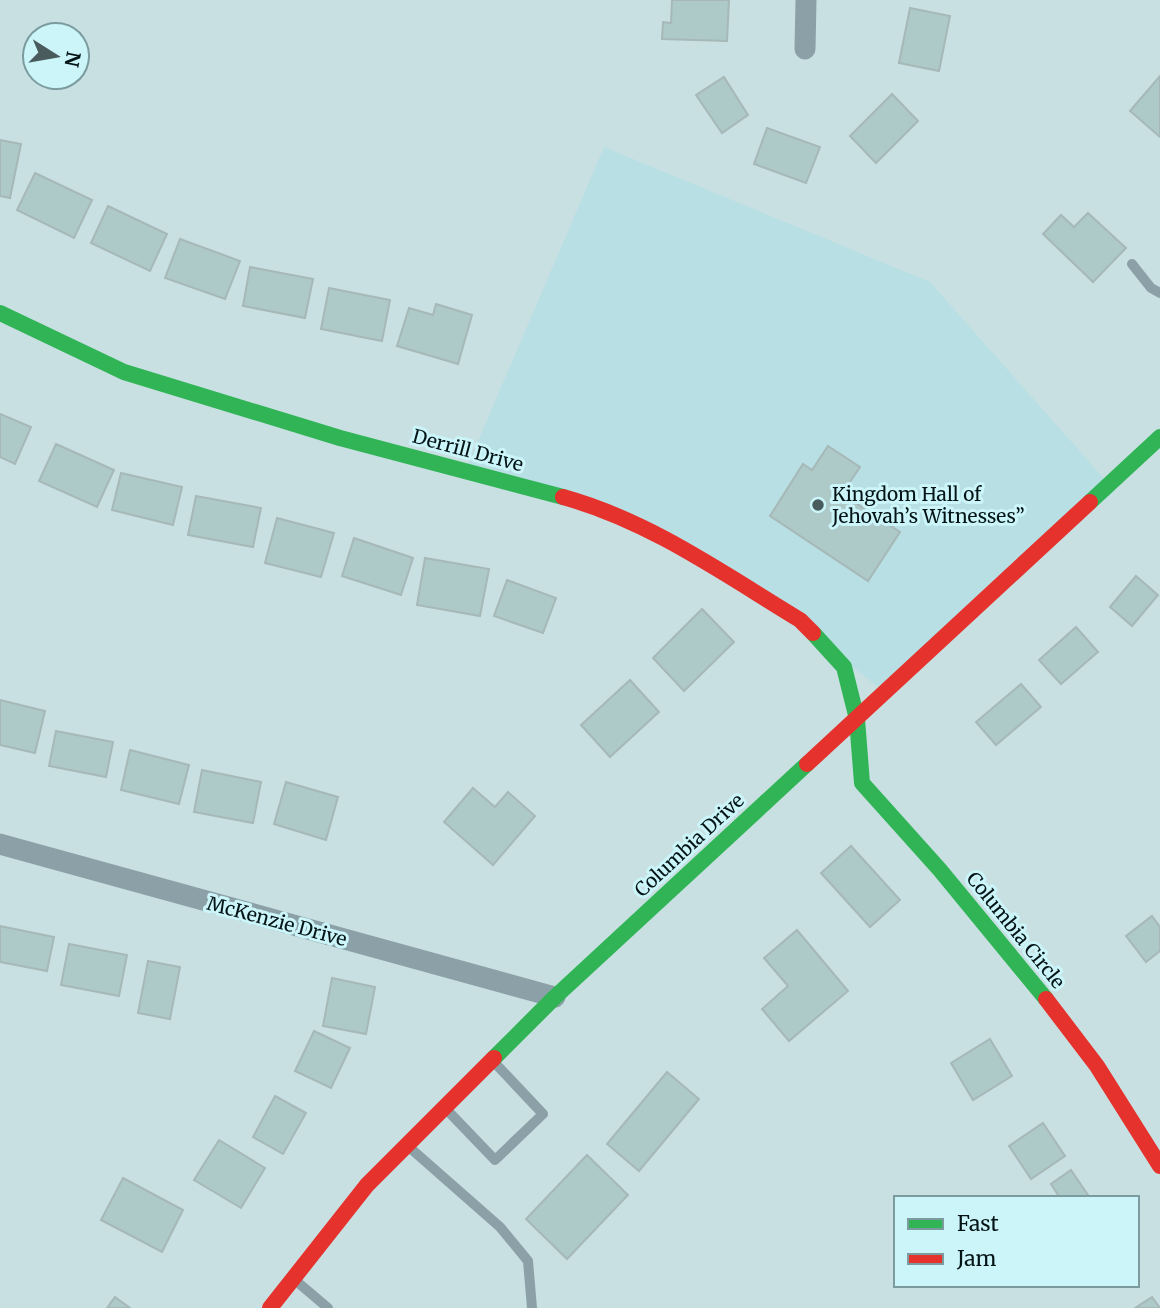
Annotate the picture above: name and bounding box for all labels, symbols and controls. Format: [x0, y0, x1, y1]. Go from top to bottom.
north arrow [21, 21, 91, 91]
text: N [59, 50, 86, 69]
street label: Derrill Drive [410, 424, 526, 476]
place label: Kingdom Hall of Jehovah’s Witnesses” [831, 482, 1025, 528]
marker: Kingdom Hall of Jehovah’s Witnesses” [810, 497, 826, 513]
street label: Columbia Drive [629, 788, 749, 902]
street label: Columbia Circle [962, 867, 1070, 993]
street label: McKenzie Drive [204, 891, 350, 951]
legend [894, 1196, 1139, 1287]
text: Fast [957, 1210, 999, 1237]
text: Jam [956, 1245, 996, 1272]

